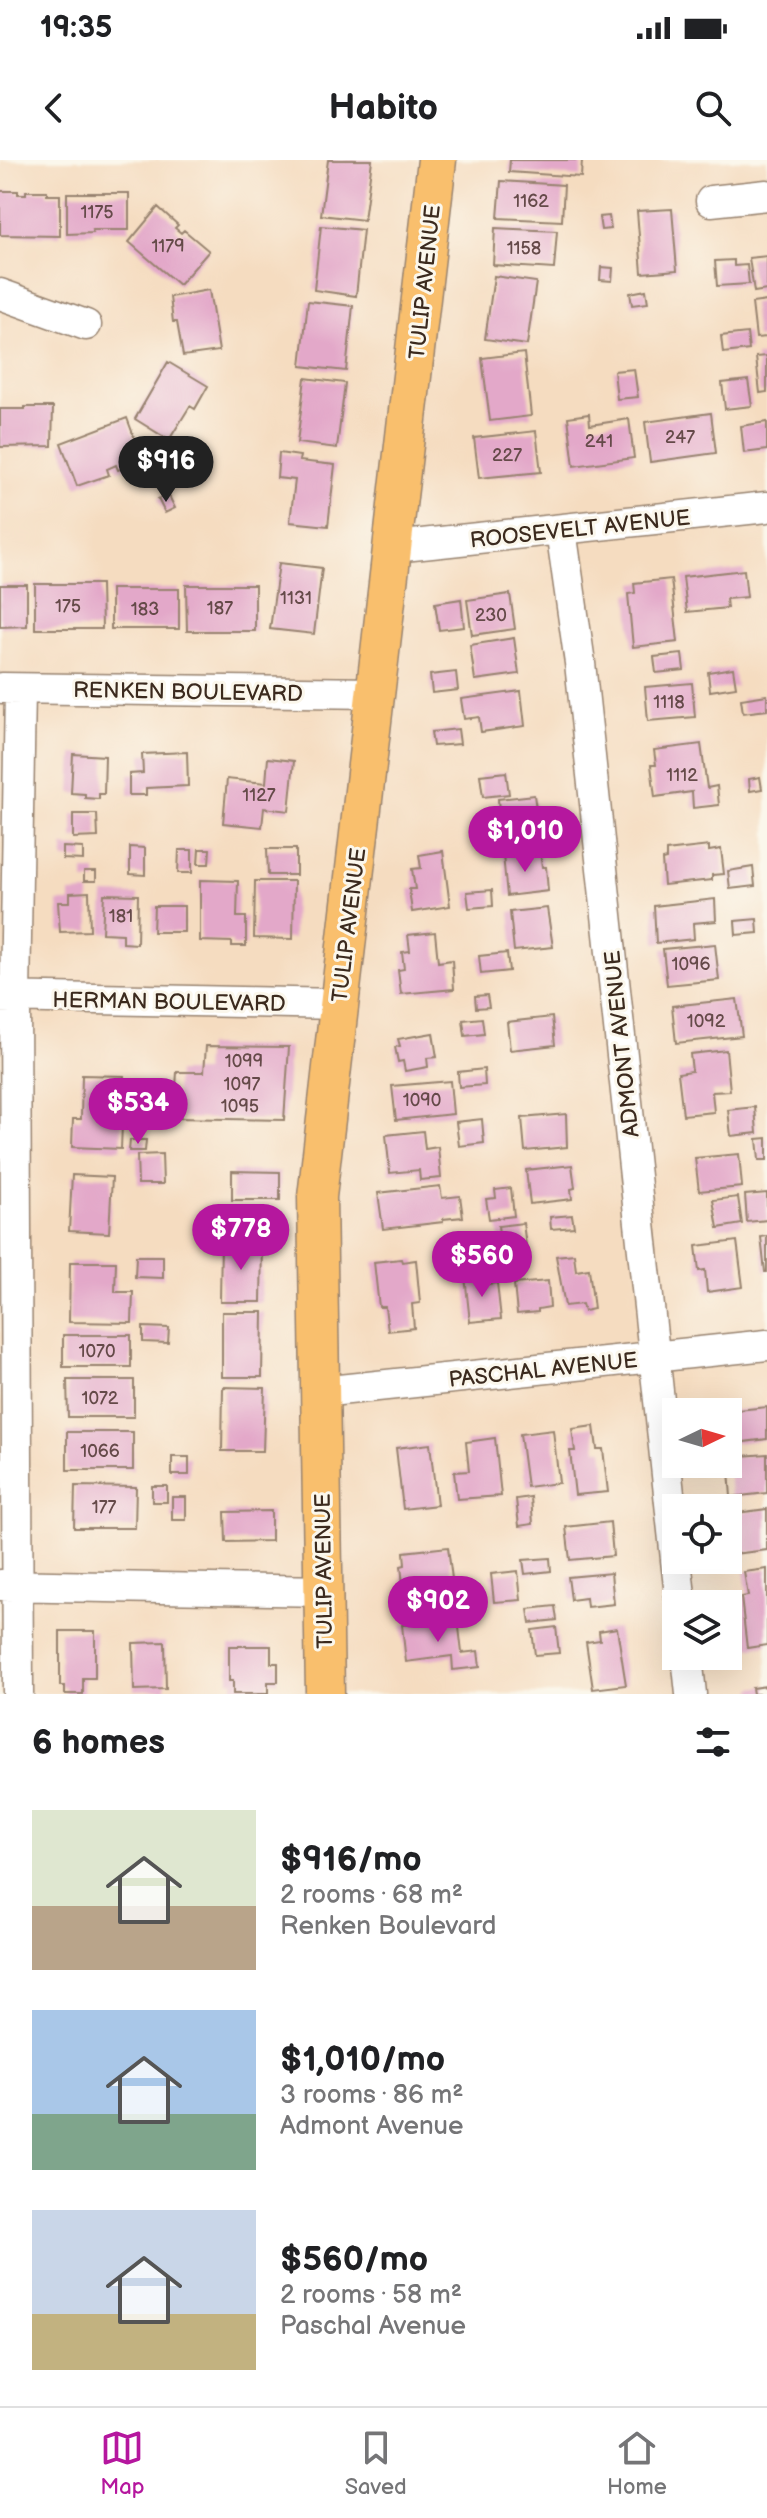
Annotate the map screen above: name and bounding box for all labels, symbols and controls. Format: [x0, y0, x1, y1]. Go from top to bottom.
text: 19:35 [40, 10, 112, 46]
icon: back [32, 86, 76, 130]
icon: search [691, 86, 735, 130]
text: Habito [329, 87, 438, 130]
house number: 1162 [513, 191, 549, 212]
house number: 1175 [80, 202, 114, 223]
street label: TULIP AVENUE [404, 203, 447, 361]
house number: 1179 [151, 236, 185, 257]
house number: 1158 [507, 238, 541, 259]
house number: 247 [665, 427, 695, 448]
house number: 241 [585, 431, 613, 452]
pin: $916 [119, 436, 213, 504]
house number: 227 [492, 445, 522, 466]
text: $916 [136, 446, 196, 477]
street label: ROOSEVELT AVENUE [469, 504, 692, 554]
house number: 1131 [280, 588, 312, 609]
house number: 175 [55, 596, 81, 617]
house number: 187 [207, 598, 233, 619]
house number: 183 [131, 599, 159, 620]
house number: 230 [475, 605, 507, 626]
street label: RENKEN BOULEVARD [73, 677, 303, 708]
house number: 1118 [653, 692, 685, 713]
house number: 1112 [666, 765, 698, 786]
house number: 1127 [242, 785, 276, 806]
pin: $1,010 [460, 806, 590, 874]
text: $1,010 [486, 816, 564, 847]
street label: TULIP AVENUE [327, 846, 372, 1004]
house number: 181 [109, 906, 133, 927]
street label: ADMONT AVENUE [599, 949, 646, 1139]
house number: 1096 [672, 954, 710, 975]
street label: HERMAN BOULEVARD [52, 987, 286, 1018]
house number: 1092 [687, 1011, 726, 1032]
house number: 1099 [225, 1051, 263, 1072]
house number: 1097 [224, 1074, 261, 1095]
pin: $534 [91, 1078, 185, 1146]
text: $534 [107, 1088, 169, 1119]
house number: 1090 [403, 1090, 441, 1111]
house number: 1095 [221, 1096, 259, 1117]
pin: $778 [194, 1204, 288, 1272]
text: $778 [210, 1214, 272, 1245]
pin: $560 [435, 1231, 529, 1299]
text: $560 [450, 1241, 514, 1272]
house number: 1070 [79, 1341, 115, 1362]
street label: PASCHAL AVENUE [447, 1347, 639, 1394]
house number: 1072 [81, 1388, 119, 1409]
north arrow [662, 1398, 742, 1478]
map controls [662, 1398, 742, 1670]
house number: 1066 [80, 1441, 120, 1462]
street label: TULIP AVENUE [310, 1493, 339, 1649]
button: locate [662, 1494, 742, 1574]
house number: 177 [92, 1497, 116, 1518]
pin: $902 [391, 1576, 485, 1644]
text: $902 [406, 1586, 470, 1617]
button: layers [662, 1590, 742, 1670]
icon: filters [691, 1720, 735, 1764]
text: 6 homes [32, 1722, 165, 1763]
text: $916/mo [280, 1839, 422, 1880]
icon: home [96, 1842, 192, 1938]
text: 2 rooms · 68 m² [280, 1880, 463, 1911]
text: Renken Boulevard [280, 1911, 496, 1942]
text: $1,010/mo [280, 2039, 445, 2080]
icon: home [96, 2042, 192, 2138]
text: 3 rooms · 86 m² [280, 2080, 464, 2111]
text: Admont Avenue [280, 2111, 463, 2142]
text: $560/mo [280, 2239, 428, 2280]
icon: home [96, 2242, 192, 2338]
text: 2 rooms · 58 m² [280, 2280, 462, 2311]
text: Paschal Avenue [280, 2311, 466, 2342]
tab: Map [100, 2426, 144, 2501]
tab: Saved [345, 2426, 407, 2501]
tab: Home [607, 2426, 667, 2501]

